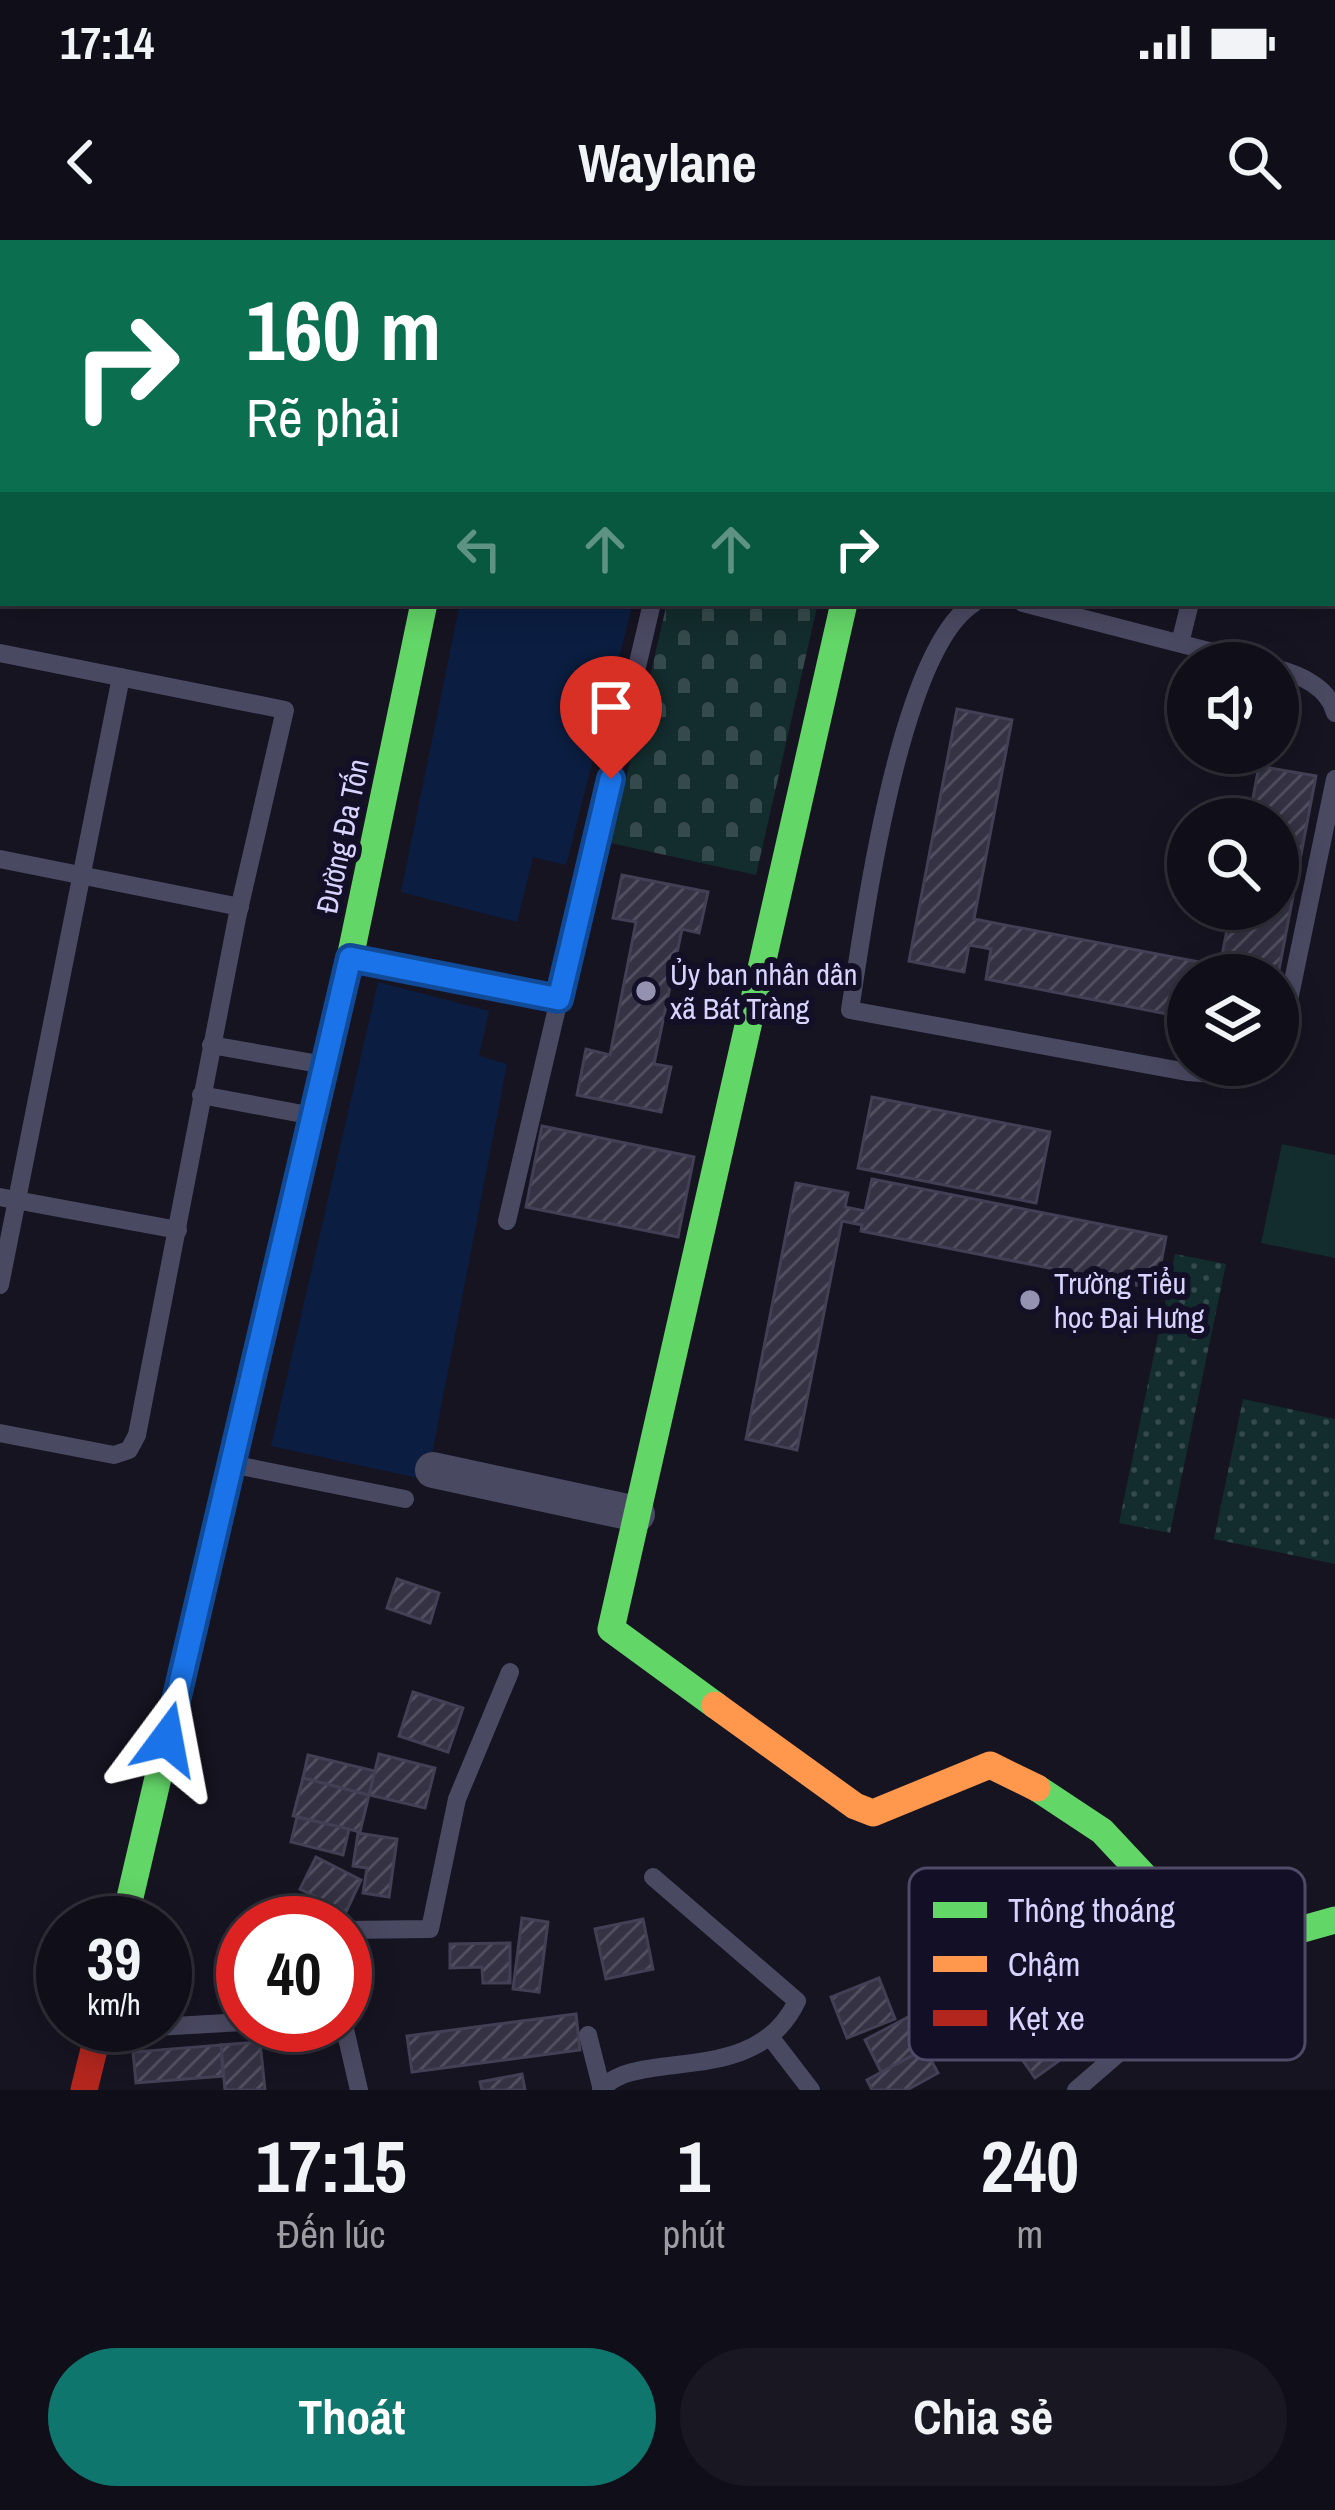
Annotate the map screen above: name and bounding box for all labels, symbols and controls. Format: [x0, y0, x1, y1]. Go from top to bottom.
text: 17:14 [60, 12, 154, 73]
text: Waylane [578, 126, 757, 199]
icon: back [48, 129, 114, 195]
icon: search [1221, 129, 1287, 195]
text: 160 m [246, 273, 441, 386]
icon: right [48, 288, 204, 444]
text: Rẽ phải [246, 381, 401, 454]
icon: left [446, 516, 512, 582]
icon: ahead [572, 516, 638, 582]
icon: ahead [698, 516, 764, 582]
icon: right [824, 516, 890, 582]
map controls [1167, 642, 1299, 1086]
button: sound [1167, 642, 1299, 774]
pin [560, 656, 662, 779]
icon: arrive [578, 674, 644, 740]
street label: Đường Đa Tốn [306, 755, 378, 917]
button: search [1167, 798, 1299, 930]
place label: Ủy ban nhân dân xã Bát Tràng [670, 954, 857, 1028]
button: layers [1167, 954, 1299, 1086]
marker: Ủy ban nhân dân xã Bát Tràng [633, 978, 659, 1004]
place label: Trường Tiểu học Đại Hưng [1054, 1263, 1205, 1337]
marker: Trường Tiểu học Đại Hưng [1017, 1287, 1043, 1313]
position arrow [104, 1676, 230, 1802]
legend [909, 1868, 1305, 2060]
text: Thông thoáng [1008, 1888, 1175, 1932]
speed limit sign: 40 [216, 1896, 372, 2052]
text: 39 [87, 1918, 141, 1999]
text: Chậm [1008, 1942, 1080, 1986]
text: km/h [87, 1984, 141, 2024]
text: Kẹt xe [1008, 1996, 1085, 2040]
text: 17:15 [256, 2117, 407, 2214]
text: 1 [677, 2117, 710, 2214]
text: 240 [981, 2117, 1079, 2214]
text: Đến lúc [277, 2208, 386, 2260]
text: phút [663, 2208, 725, 2260]
text: m [1017, 2208, 1043, 2260]
button: Thoát [48, 2348, 656, 2486]
button: Chia sẻ [680, 2348, 1287, 2486]

